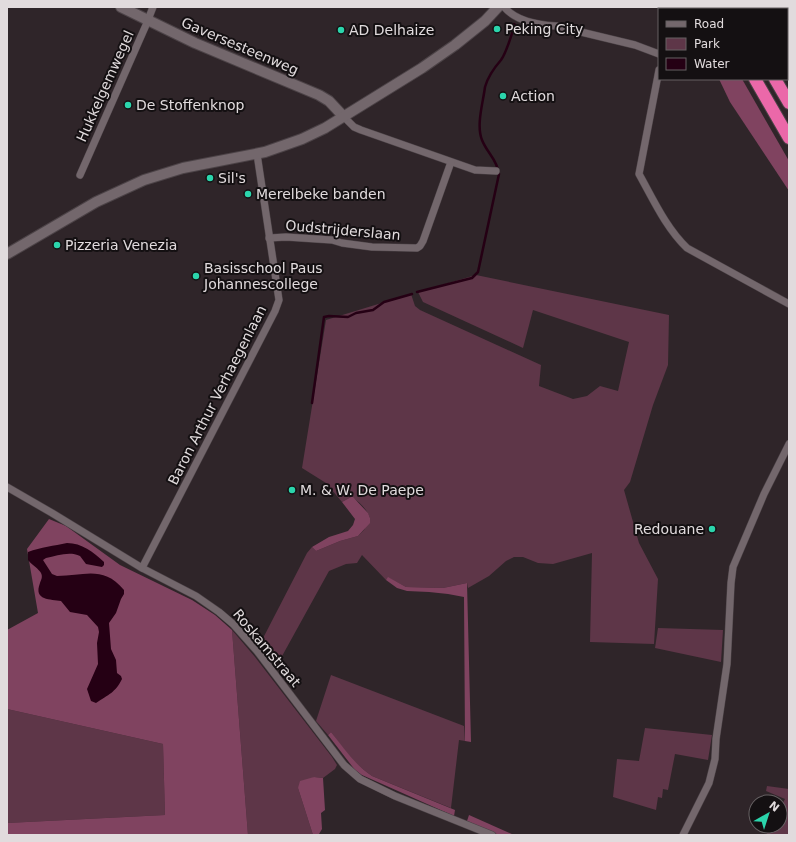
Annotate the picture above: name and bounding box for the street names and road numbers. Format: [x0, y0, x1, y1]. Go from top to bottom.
street label: Gaversesteenweg [179, 14, 301, 78]
street label: Hukkelgemwegel [73, 28, 137, 144]
street label: Oudstrijderslaan [285, 217, 401, 243]
street label: Baron Arthur Verhaegenlaan [165, 303, 269, 487]
street label: Roskamstraat [230, 606, 304, 690]

